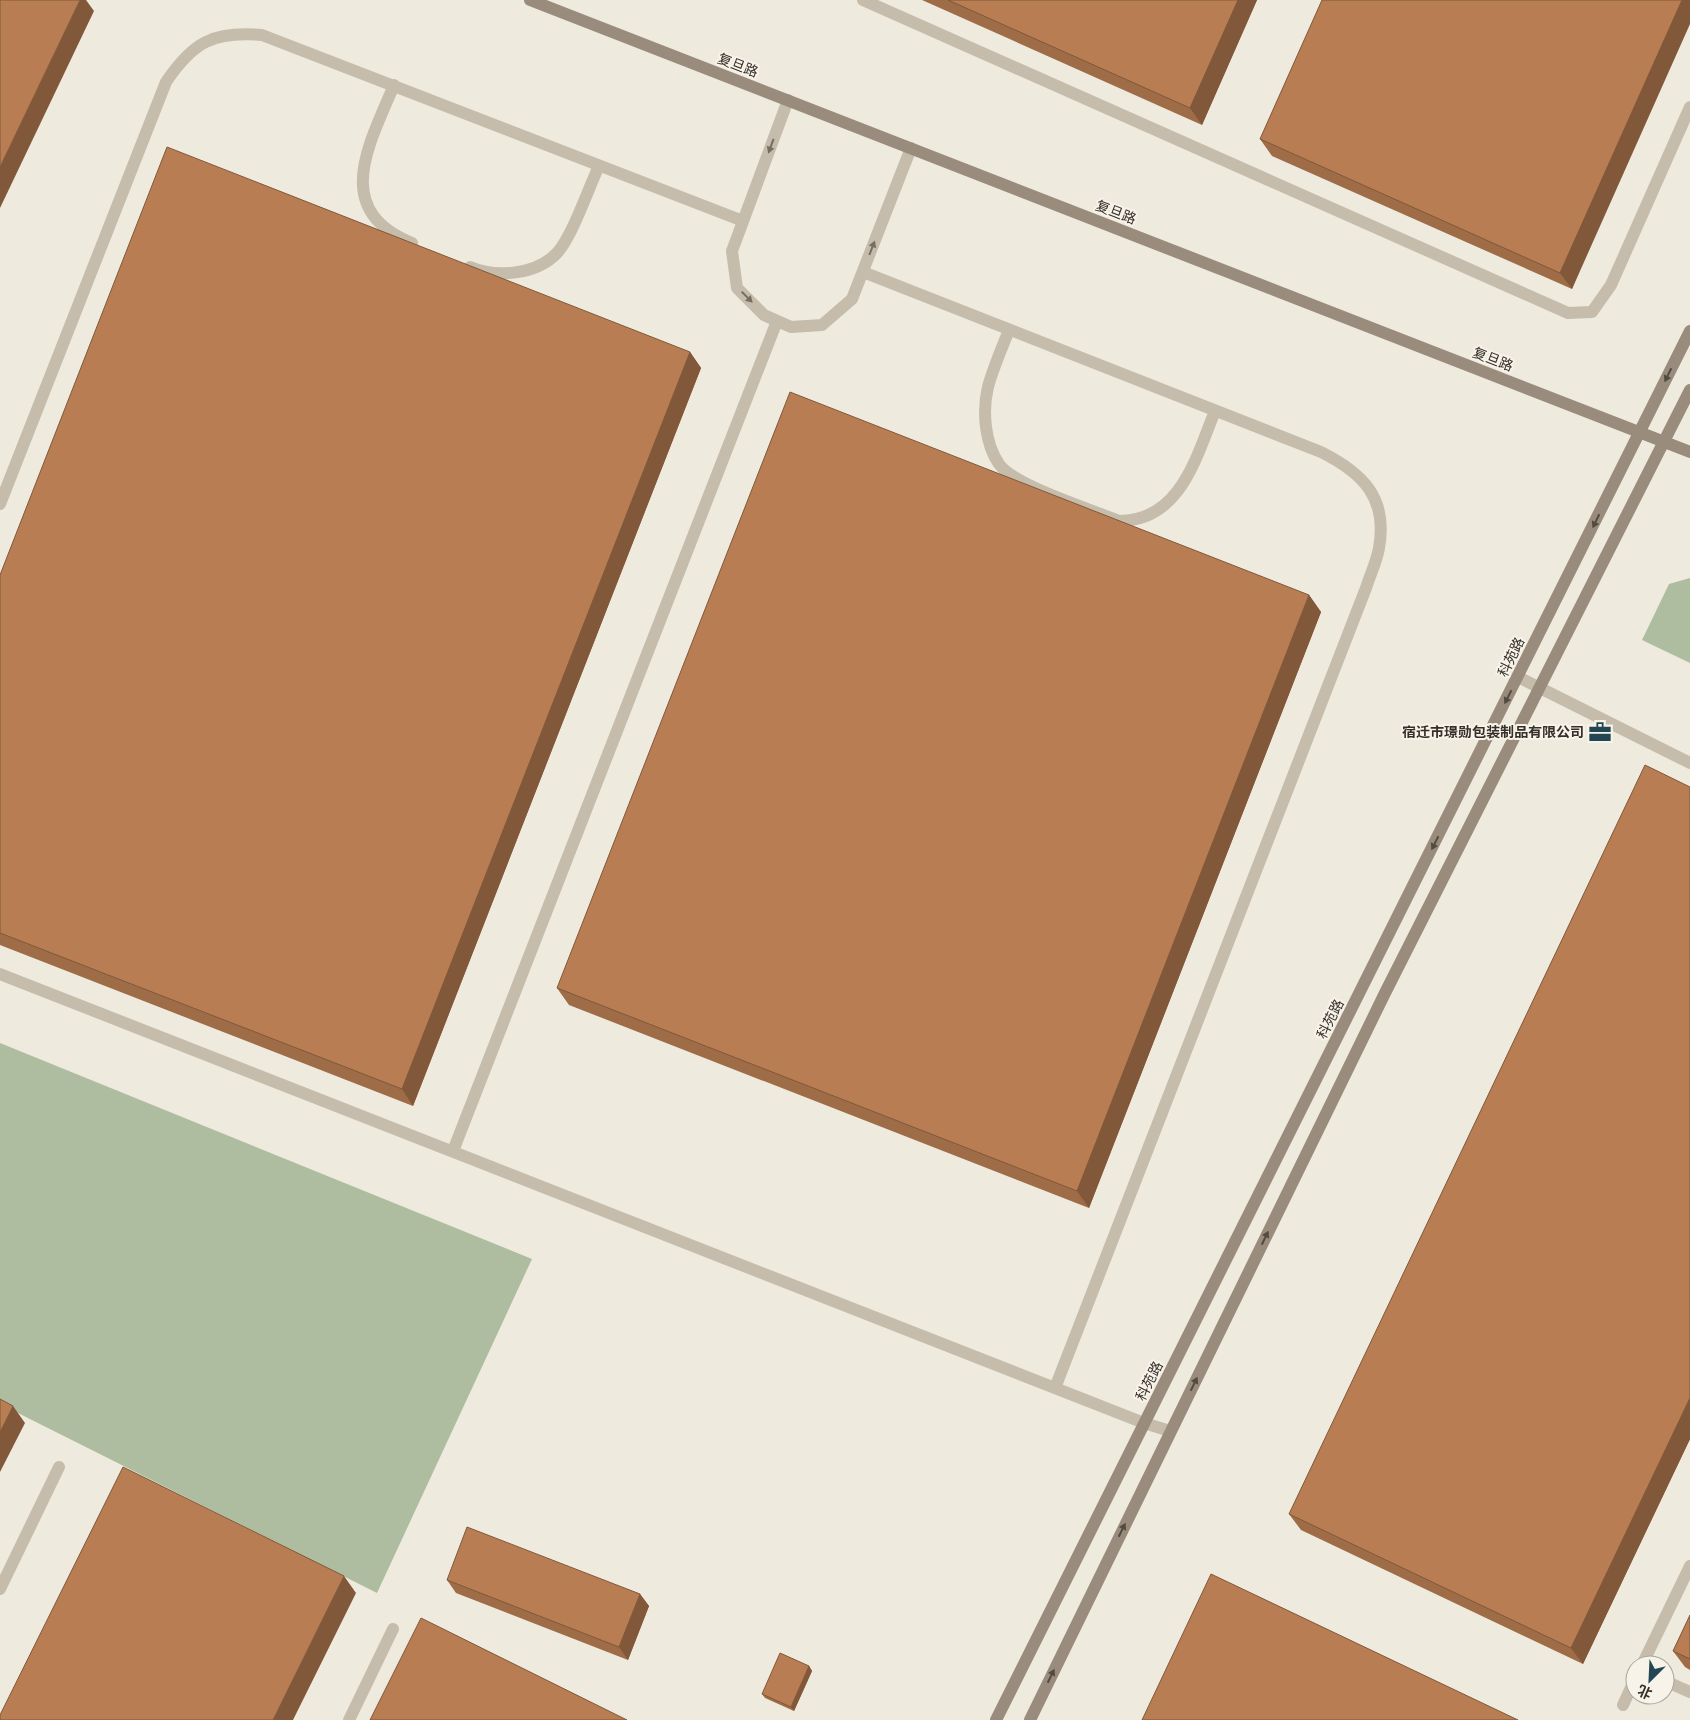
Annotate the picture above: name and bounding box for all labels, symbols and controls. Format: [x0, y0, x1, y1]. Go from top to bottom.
street label: 复旦路 [715, 49, 761, 81]
one-way arrow [767, 139, 775, 154]
street label: 复旦路 [1093, 196, 1139, 228]
one-way arrow [868, 240, 876, 255]
one-way arrow [741, 291, 753, 303]
street label: 复旦路 [1470, 343, 1516, 375]
one-way arrow [1664, 368, 1672, 382]
one-way arrow [1592, 513, 1600, 528]
street label: 科苑路 [1494, 634, 1528, 680]
one-way arrow [1504, 690, 1512, 705]
office icon: 宿迁市璟勋包装制品有限公司 [1587, 719, 1613, 745]
place label: 宿迁市璟勋包装制品有限公司 [1402, 723, 1584, 741]
one-way arrow [1431, 836, 1439, 850]
street label: 科苑路 [1312, 996, 1348, 1042]
one-way arrow [1261, 1231, 1269, 1245]
street label: 科苑路 [1131, 1358, 1167, 1404]
one-way arrow [1190, 1377, 1198, 1391]
one-way arrow [1118, 1523, 1126, 1537]
north arrow [1625, 1655, 1675, 1705]
one-way arrow [1047, 1669, 1055, 1683]
text: 北 [1635, 1681, 1655, 1703]

